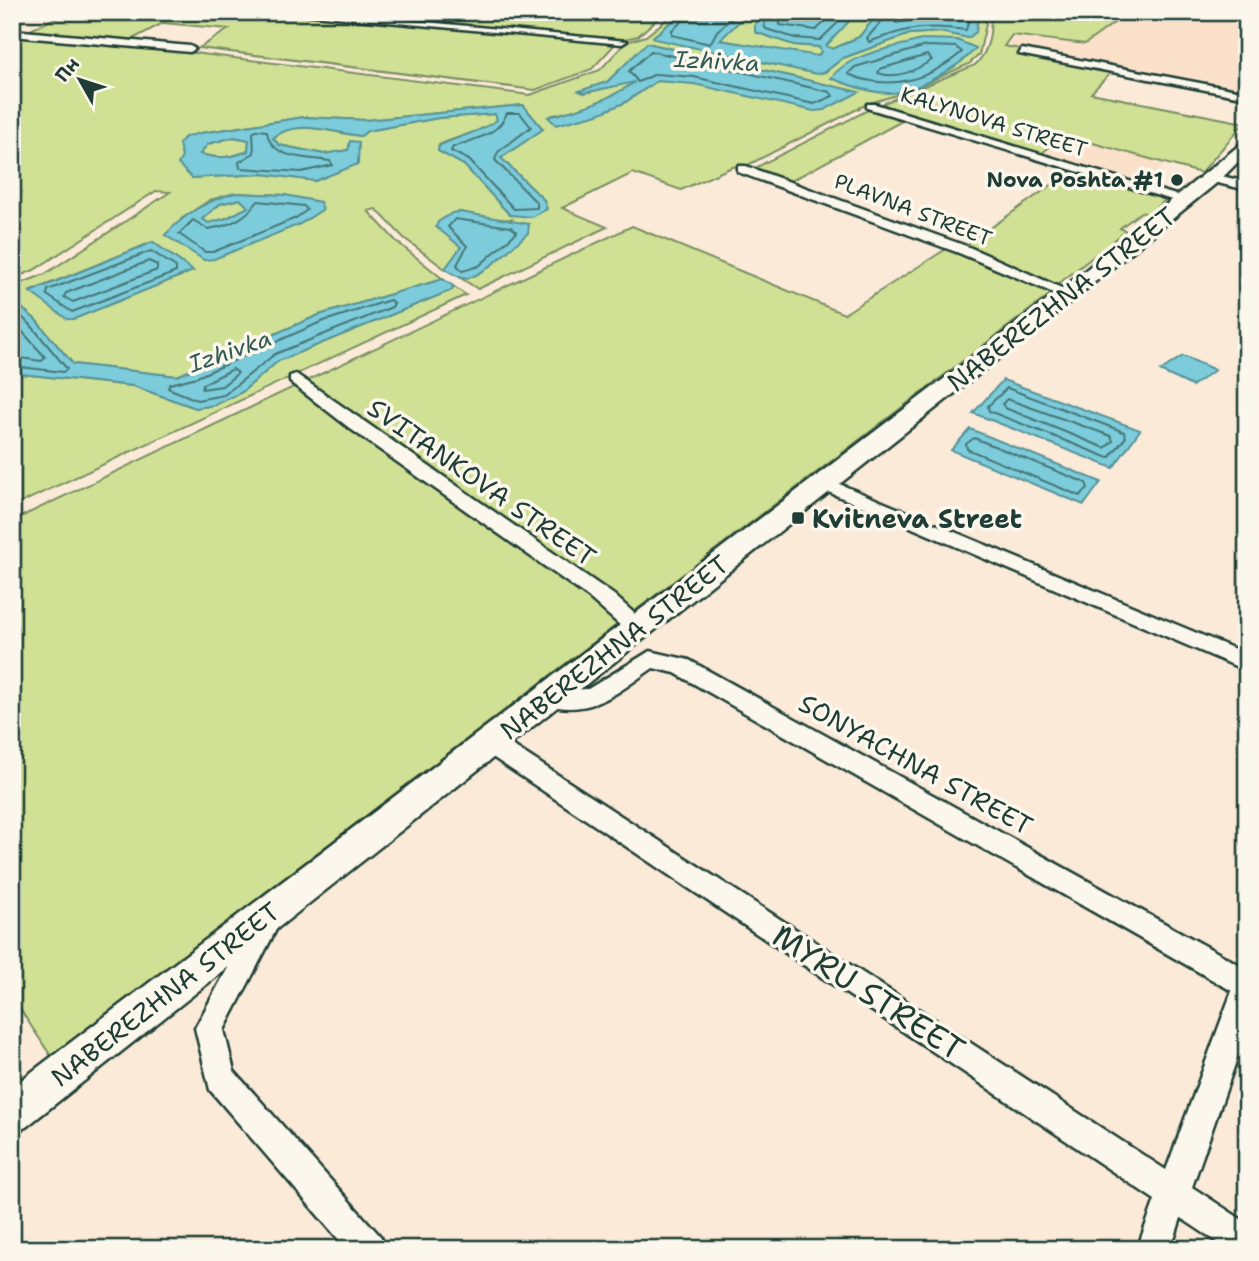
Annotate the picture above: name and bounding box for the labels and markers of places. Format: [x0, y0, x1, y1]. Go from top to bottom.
place label: Nova Poshta #1 [987, 166, 1163, 194]
marker: Nova Poshta #1 [1169, 172, 1185, 188]
place label: Kvitneva Street [812, 501, 1022, 536]
marker: Kvitneva Street [790, 510, 806, 526]

